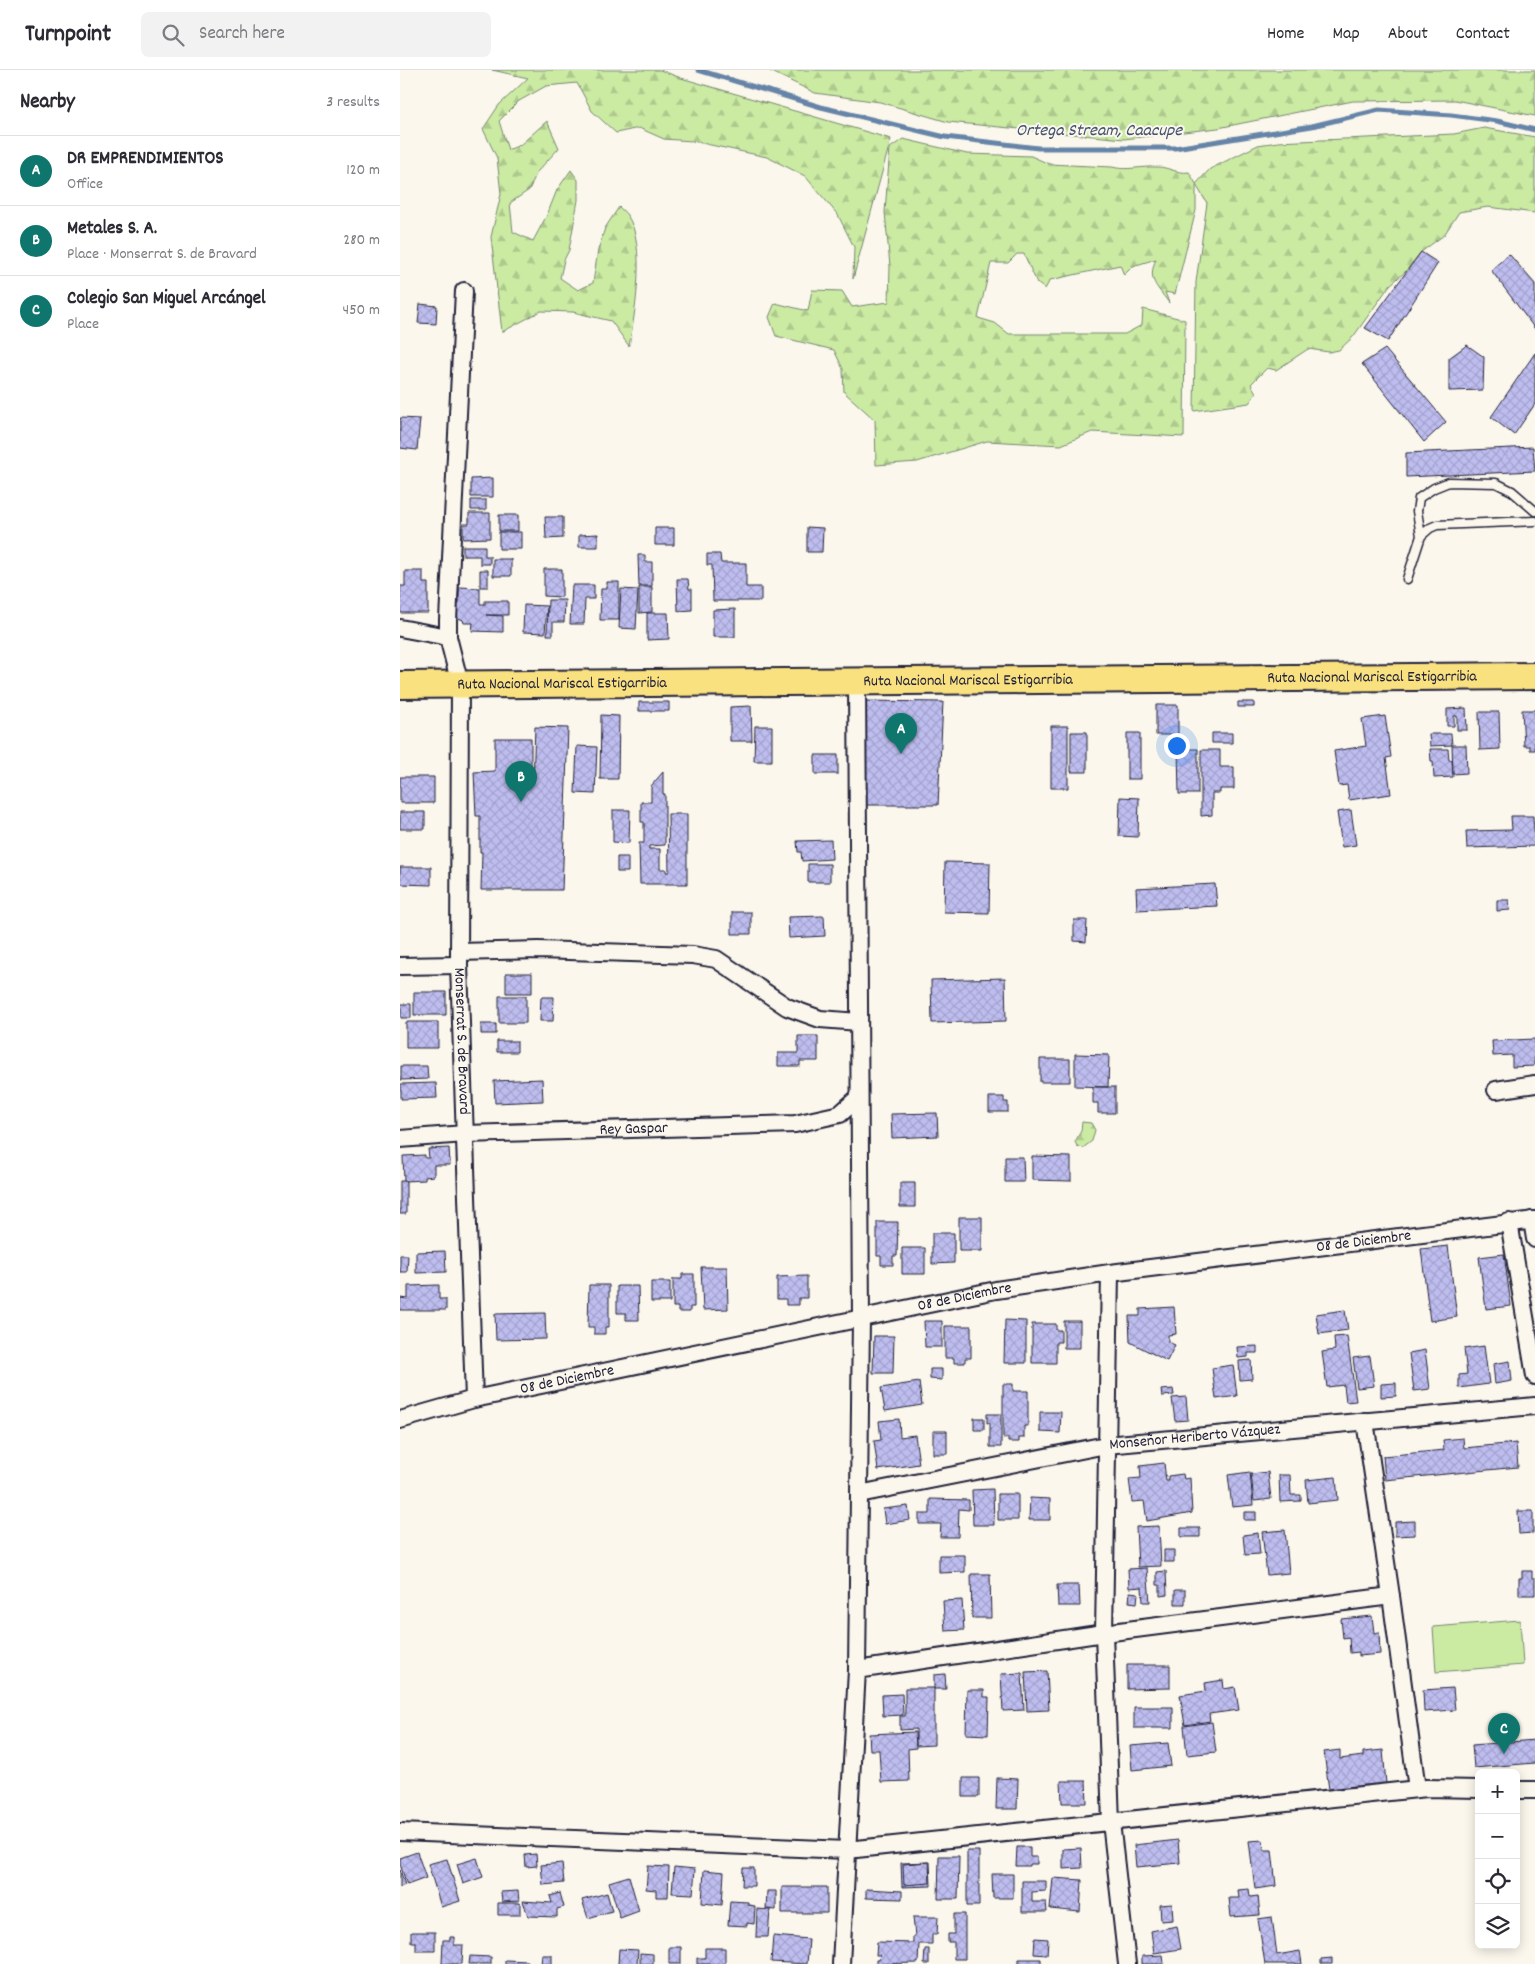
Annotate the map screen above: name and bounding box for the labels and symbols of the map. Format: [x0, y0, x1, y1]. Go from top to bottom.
water label: Ortega Stream, Caacupe [1016, 119, 1183, 144]
street label: Ruta Nacional Mariscal Estigarribia [1267, 665, 1477, 690]
street label: Ruta Nacional Mariscal Estigarribia [863, 668, 1073, 693]
street label: Ruta Nacional Mariscal Estigarribia [457, 671, 667, 696]
pin: A [885, 713, 917, 754]
your location [1164, 733, 1190, 759]
pin: B [505, 761, 537, 802]
street label: Monserrat S. de Bravard [448, 967, 476, 1115]
street label: Rey Gaspar [599, 1116, 668, 1141]
street label: 08 de Diciembre [1315, 1224, 1412, 1259]
street label: 08 de Diciembre [915, 1276, 1013, 1318]
street label: 08 de Diciembre [518, 1359, 616, 1401]
street label: Monseñor Heriberto Vázquez [1108, 1418, 1281, 1456]
pin: C [1488, 1713, 1520, 1754]

